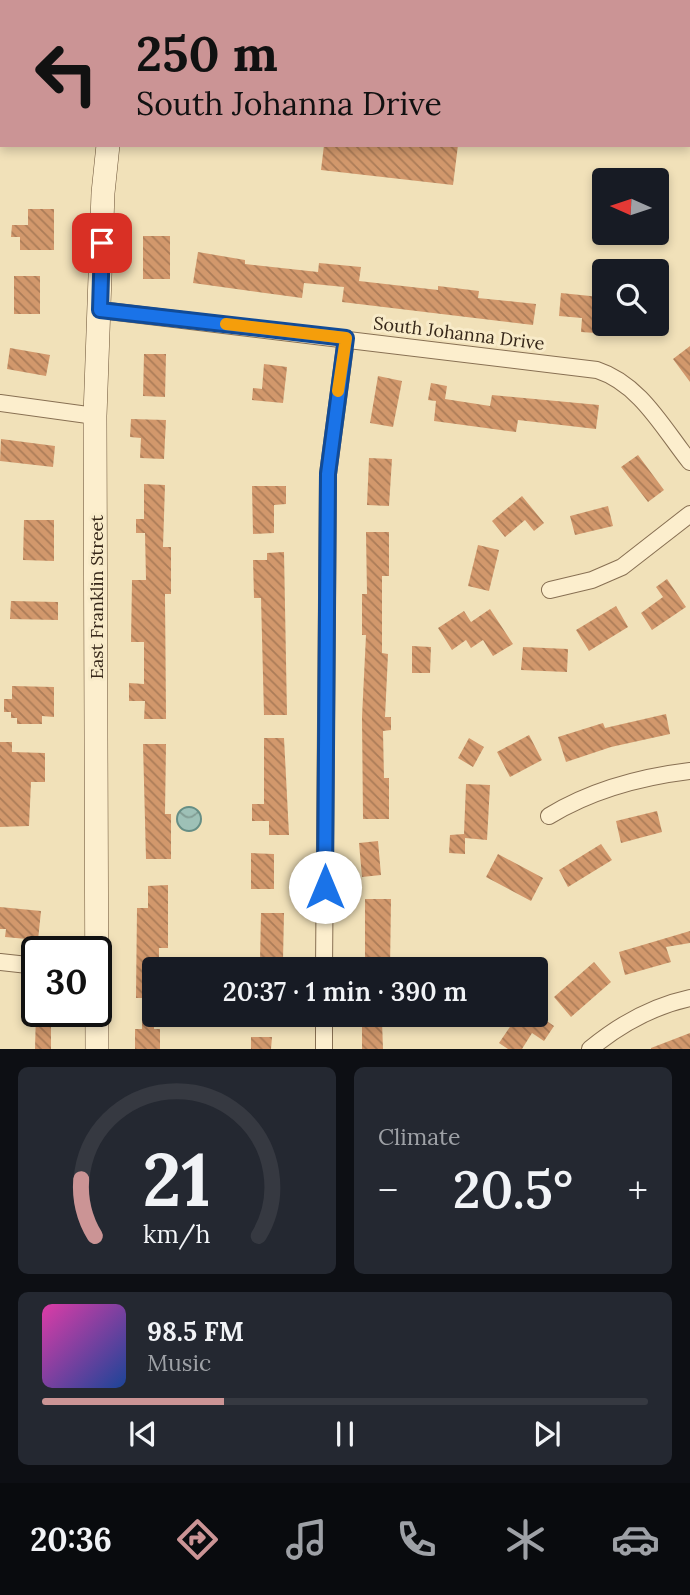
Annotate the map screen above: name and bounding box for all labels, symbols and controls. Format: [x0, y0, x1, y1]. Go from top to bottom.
text: 250 m [136, 22, 278, 84]
icon: left [21, 28, 112, 119]
text: South Johanna Drive [136, 83, 442, 124]
north arrow [592, 168, 668, 245]
map controls [592, 168, 669, 336]
pin [72, 213, 132, 273]
icon: arrive [83, 224, 121, 262]
button: search [592, 259, 669, 336]
street label: South Johanna Drive [372, 311, 546, 355]
street label: East Franklin Street [85, 515, 108, 679]
position arrow [288, 850, 362, 924]
speed limit sign: 30 [21, 936, 112, 1027]
text: 20:37 · 1 min · 390 m [223, 975, 467, 1008]
text: Climate [378, 1122, 460, 1151]
text: 21 [143, 1134, 211, 1227]
text: 20.5° [453, 1156, 573, 1222]
text: − [378, 1166, 398, 1214]
text: + [628, 1166, 648, 1214]
text: km/h [143, 1218, 211, 1250]
text: 98.5 FM [147, 1315, 244, 1348]
text: Music [147, 1348, 211, 1377]
icon: previous [124, 1415, 162, 1453]
icon: pause [326, 1415, 364, 1453]
icon: next [528, 1415, 566, 1453]
icon: directions [173, 1515, 222, 1564]
icon: music [282, 1515, 331, 1564]
icon: phone [392, 1515, 441, 1564]
icon: climate [501, 1515, 550, 1564]
icon: car [611, 1515, 660, 1564]
text: 20:36 [30, 1519, 112, 1560]

